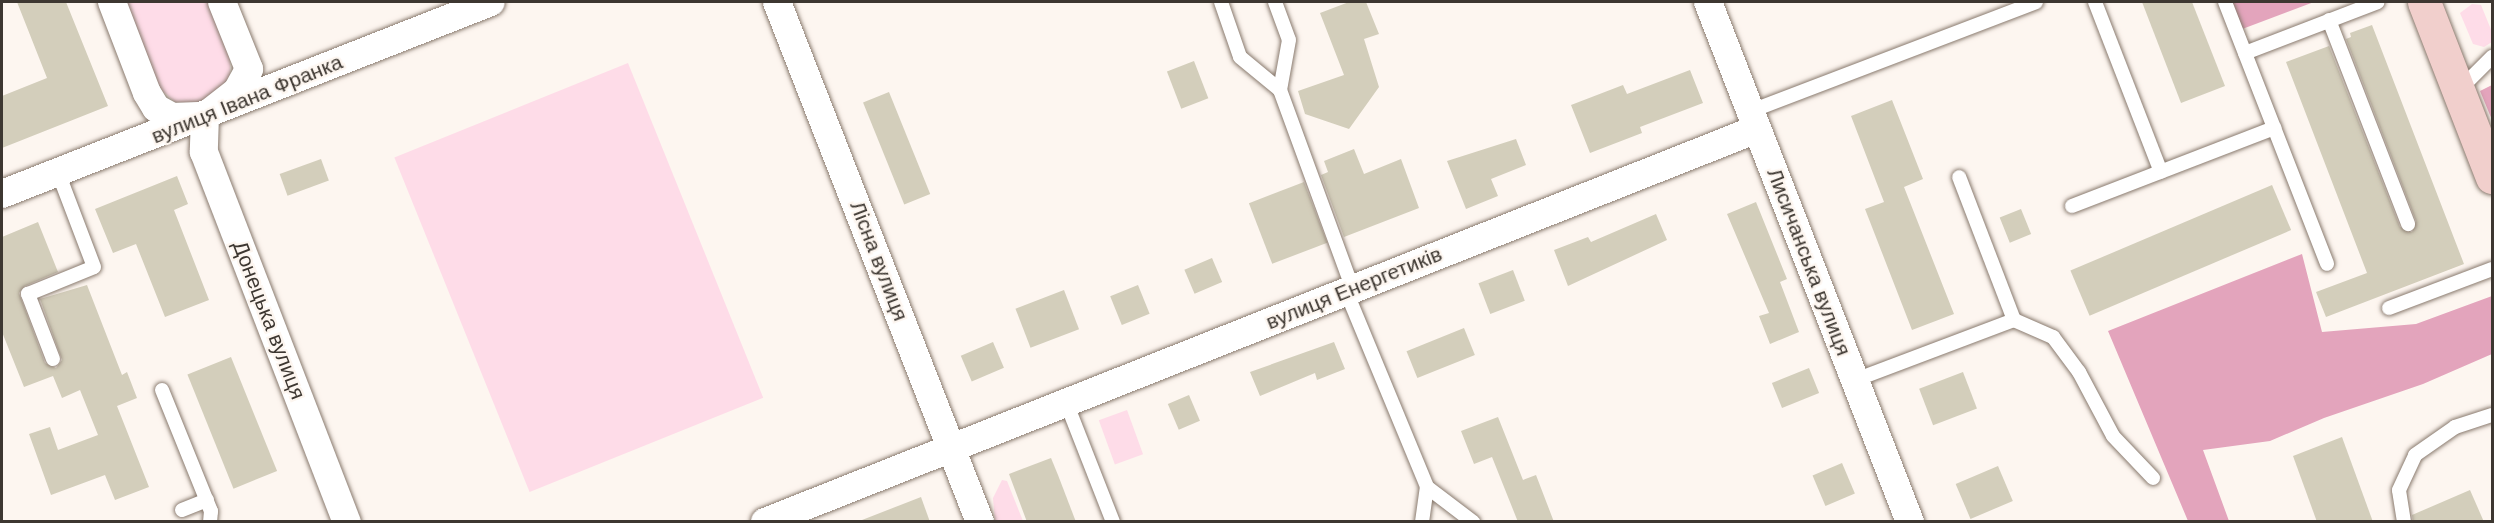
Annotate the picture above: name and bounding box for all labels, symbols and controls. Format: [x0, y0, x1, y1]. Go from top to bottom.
street label: вулиця Івана Франка [148, 49, 346, 149]
street label: Лисичанська вулиця [1762, 165, 1856, 359]
street label: Лісна вулиця [845, 198, 913, 324]
street label: Донецька вулиця [227, 237, 311, 403]
street label: вулиця Енергетиків [1262, 241, 1446, 335]

